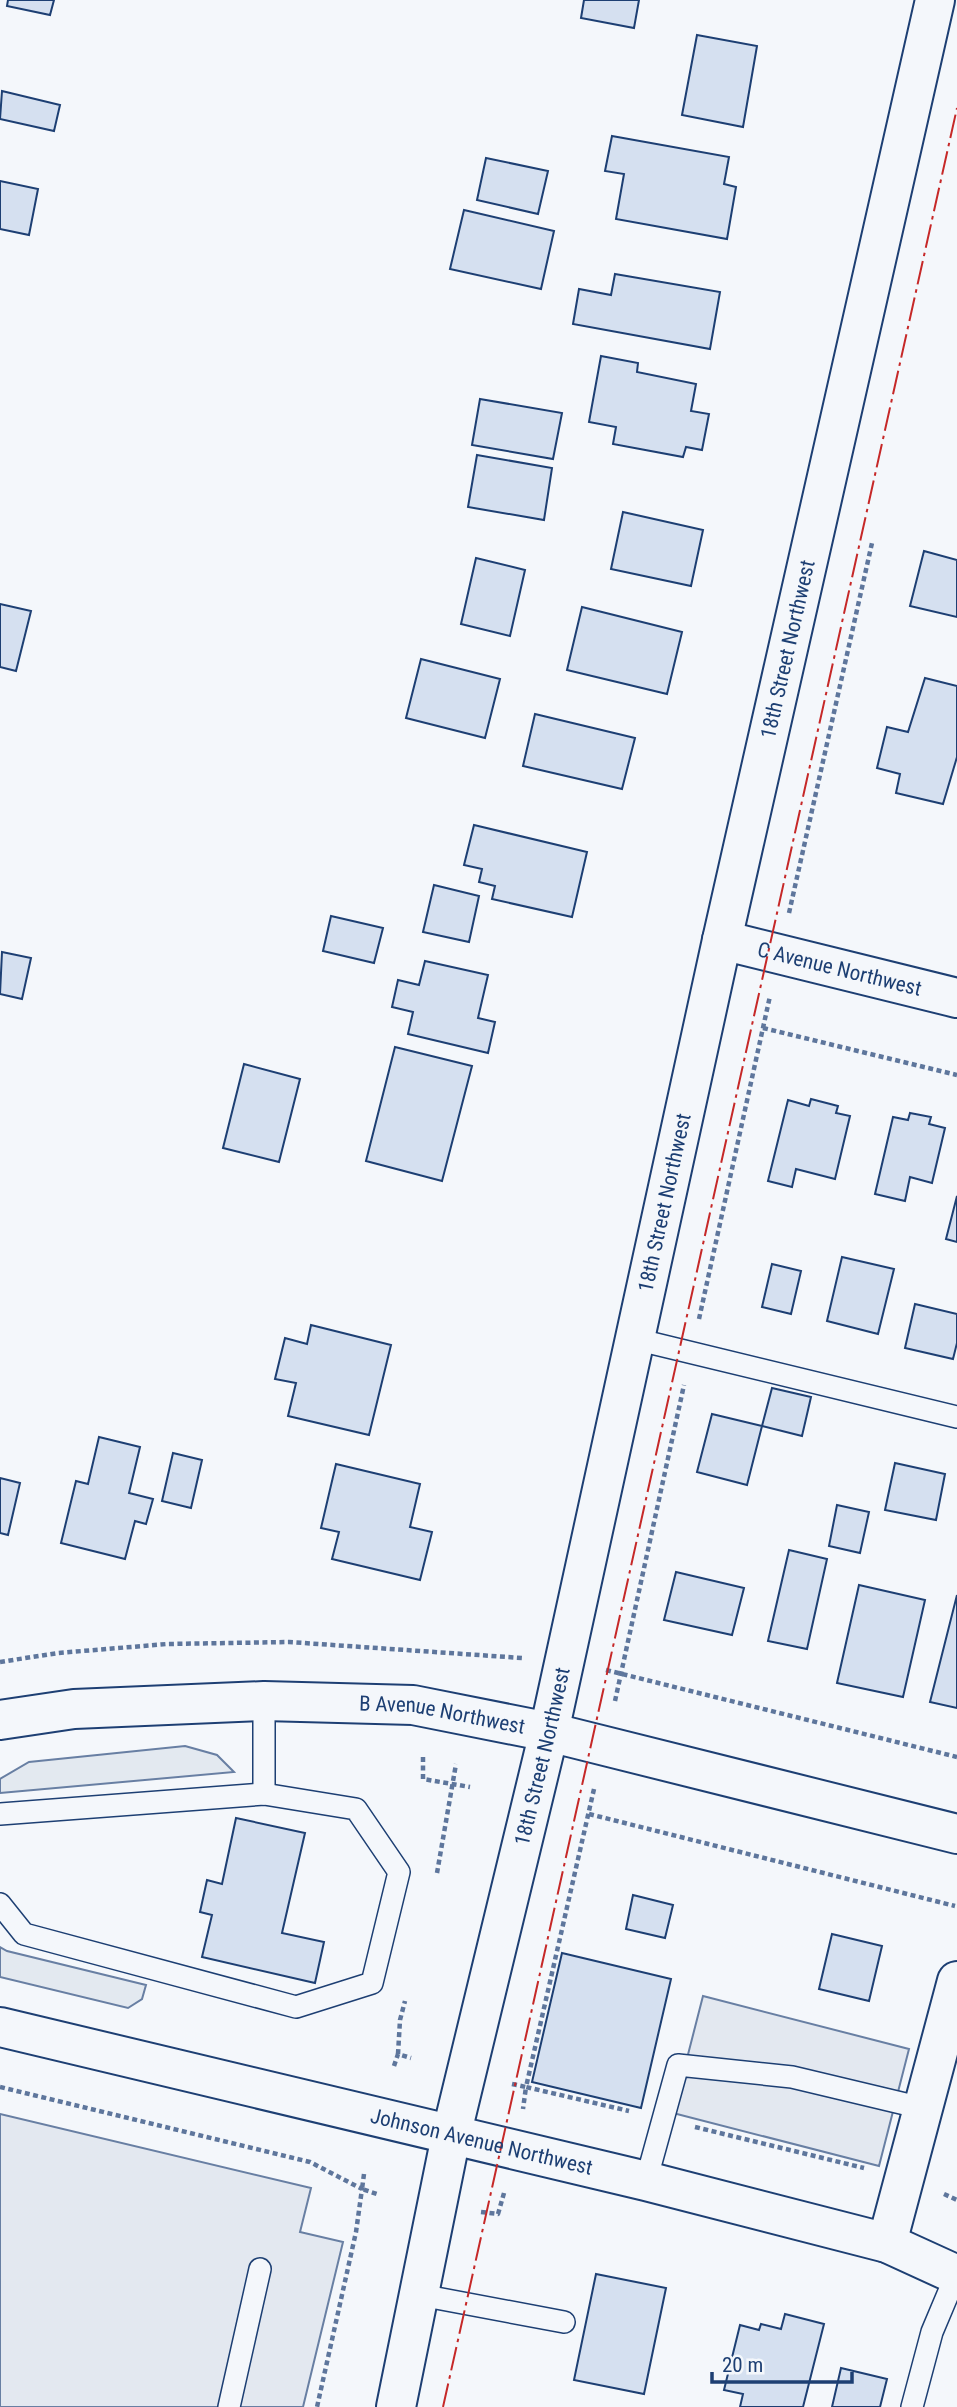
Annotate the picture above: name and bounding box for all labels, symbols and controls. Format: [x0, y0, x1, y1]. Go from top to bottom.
street label: 18th Street Northwest [756, 558, 820, 741]
street label: C Avenue Northwest [755, 937, 924, 1001]
street label: 18th Street Northwest [633, 1111, 696, 1294]
street label: 18th Street Northwest [510, 1665, 575, 1848]
street label: B Avenue Northwest [359, 1692, 527, 1739]
street label: Johnson Avenue Northwest [368, 2104, 595, 2180]
scale bar [712, 2340, 852, 2384]
text: 20 m [722, 2353, 763, 2377]

